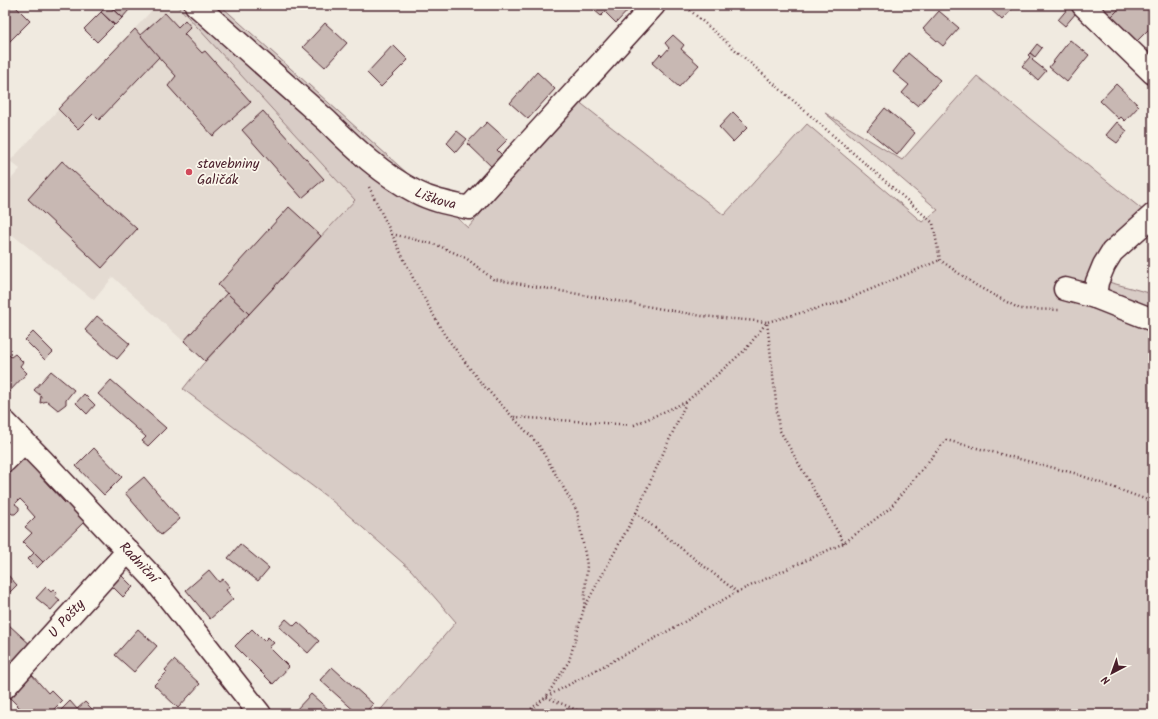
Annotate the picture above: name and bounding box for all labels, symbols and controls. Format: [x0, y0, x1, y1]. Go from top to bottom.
place label: stavebniny Galičák [197, 153, 260, 191]
marker: stavebniny Galičák [184, 167, 194, 177]
street label: Liškova [411, 182, 458, 216]
street label: Radniční [114, 537, 166, 590]
street label: U Pošty [43, 594, 91, 643]
north arrow [1092, 653, 1132, 693]
text: N [1098, 671, 1115, 689]

